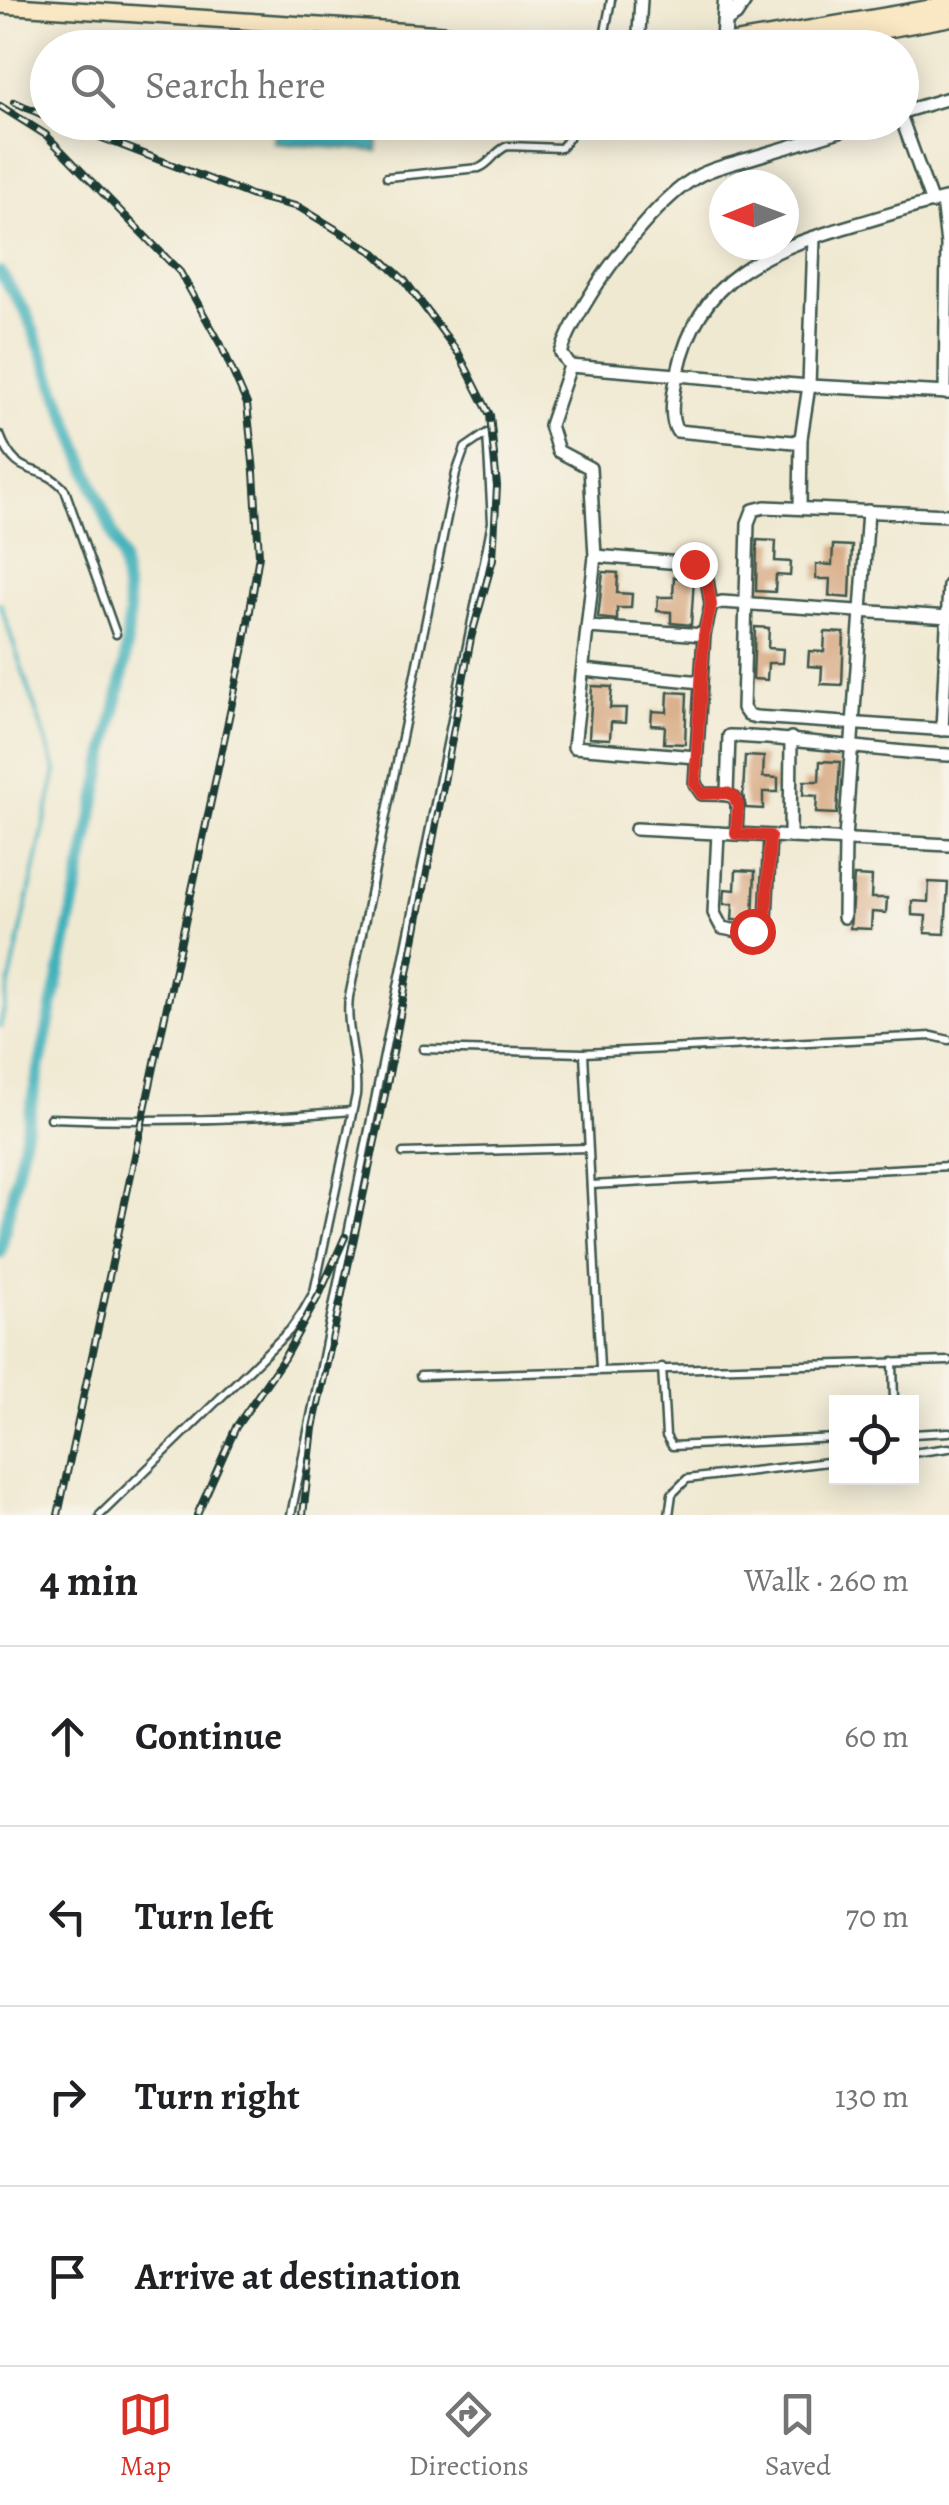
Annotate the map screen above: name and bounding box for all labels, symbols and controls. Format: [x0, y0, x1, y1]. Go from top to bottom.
search box [30, 30, 919, 140]
icon: search [65, 58, 120, 113]
text: Search here [145, 59, 326, 111]
north arrow [709, 170, 799, 260]
route end [672, 542, 718, 588]
route start [730, 909, 776, 955]
map controls [829, 1395, 919, 1485]
button: locate [829, 1395, 919, 1485]
text: 4 min [40, 1552, 138, 1609]
text: Walk · 260 m [744, 1558, 909, 1602]
icon: ahead [40, 1709, 95, 1764]
text: Continue [135, 1710, 282, 1762]
text: 60 m [844, 1714, 909, 1758]
icon: left [40, 1889, 95, 1944]
text: Turn left [135, 1890, 274, 1942]
text: 70 m [846, 1894, 909, 1938]
icon: right [40, 2069, 95, 2124]
text: Turn right [135, 2070, 300, 2122]
text: 130 m [835, 2074, 909, 2118]
icon: arrive [40, 2249, 95, 2304]
text: Arrive at destination [135, 2250, 461, 2302]
tab: Map [118, 2387, 173, 2485]
tab: Directions [409, 2387, 529, 2485]
tab: Saved [765, 2387, 831, 2485]

